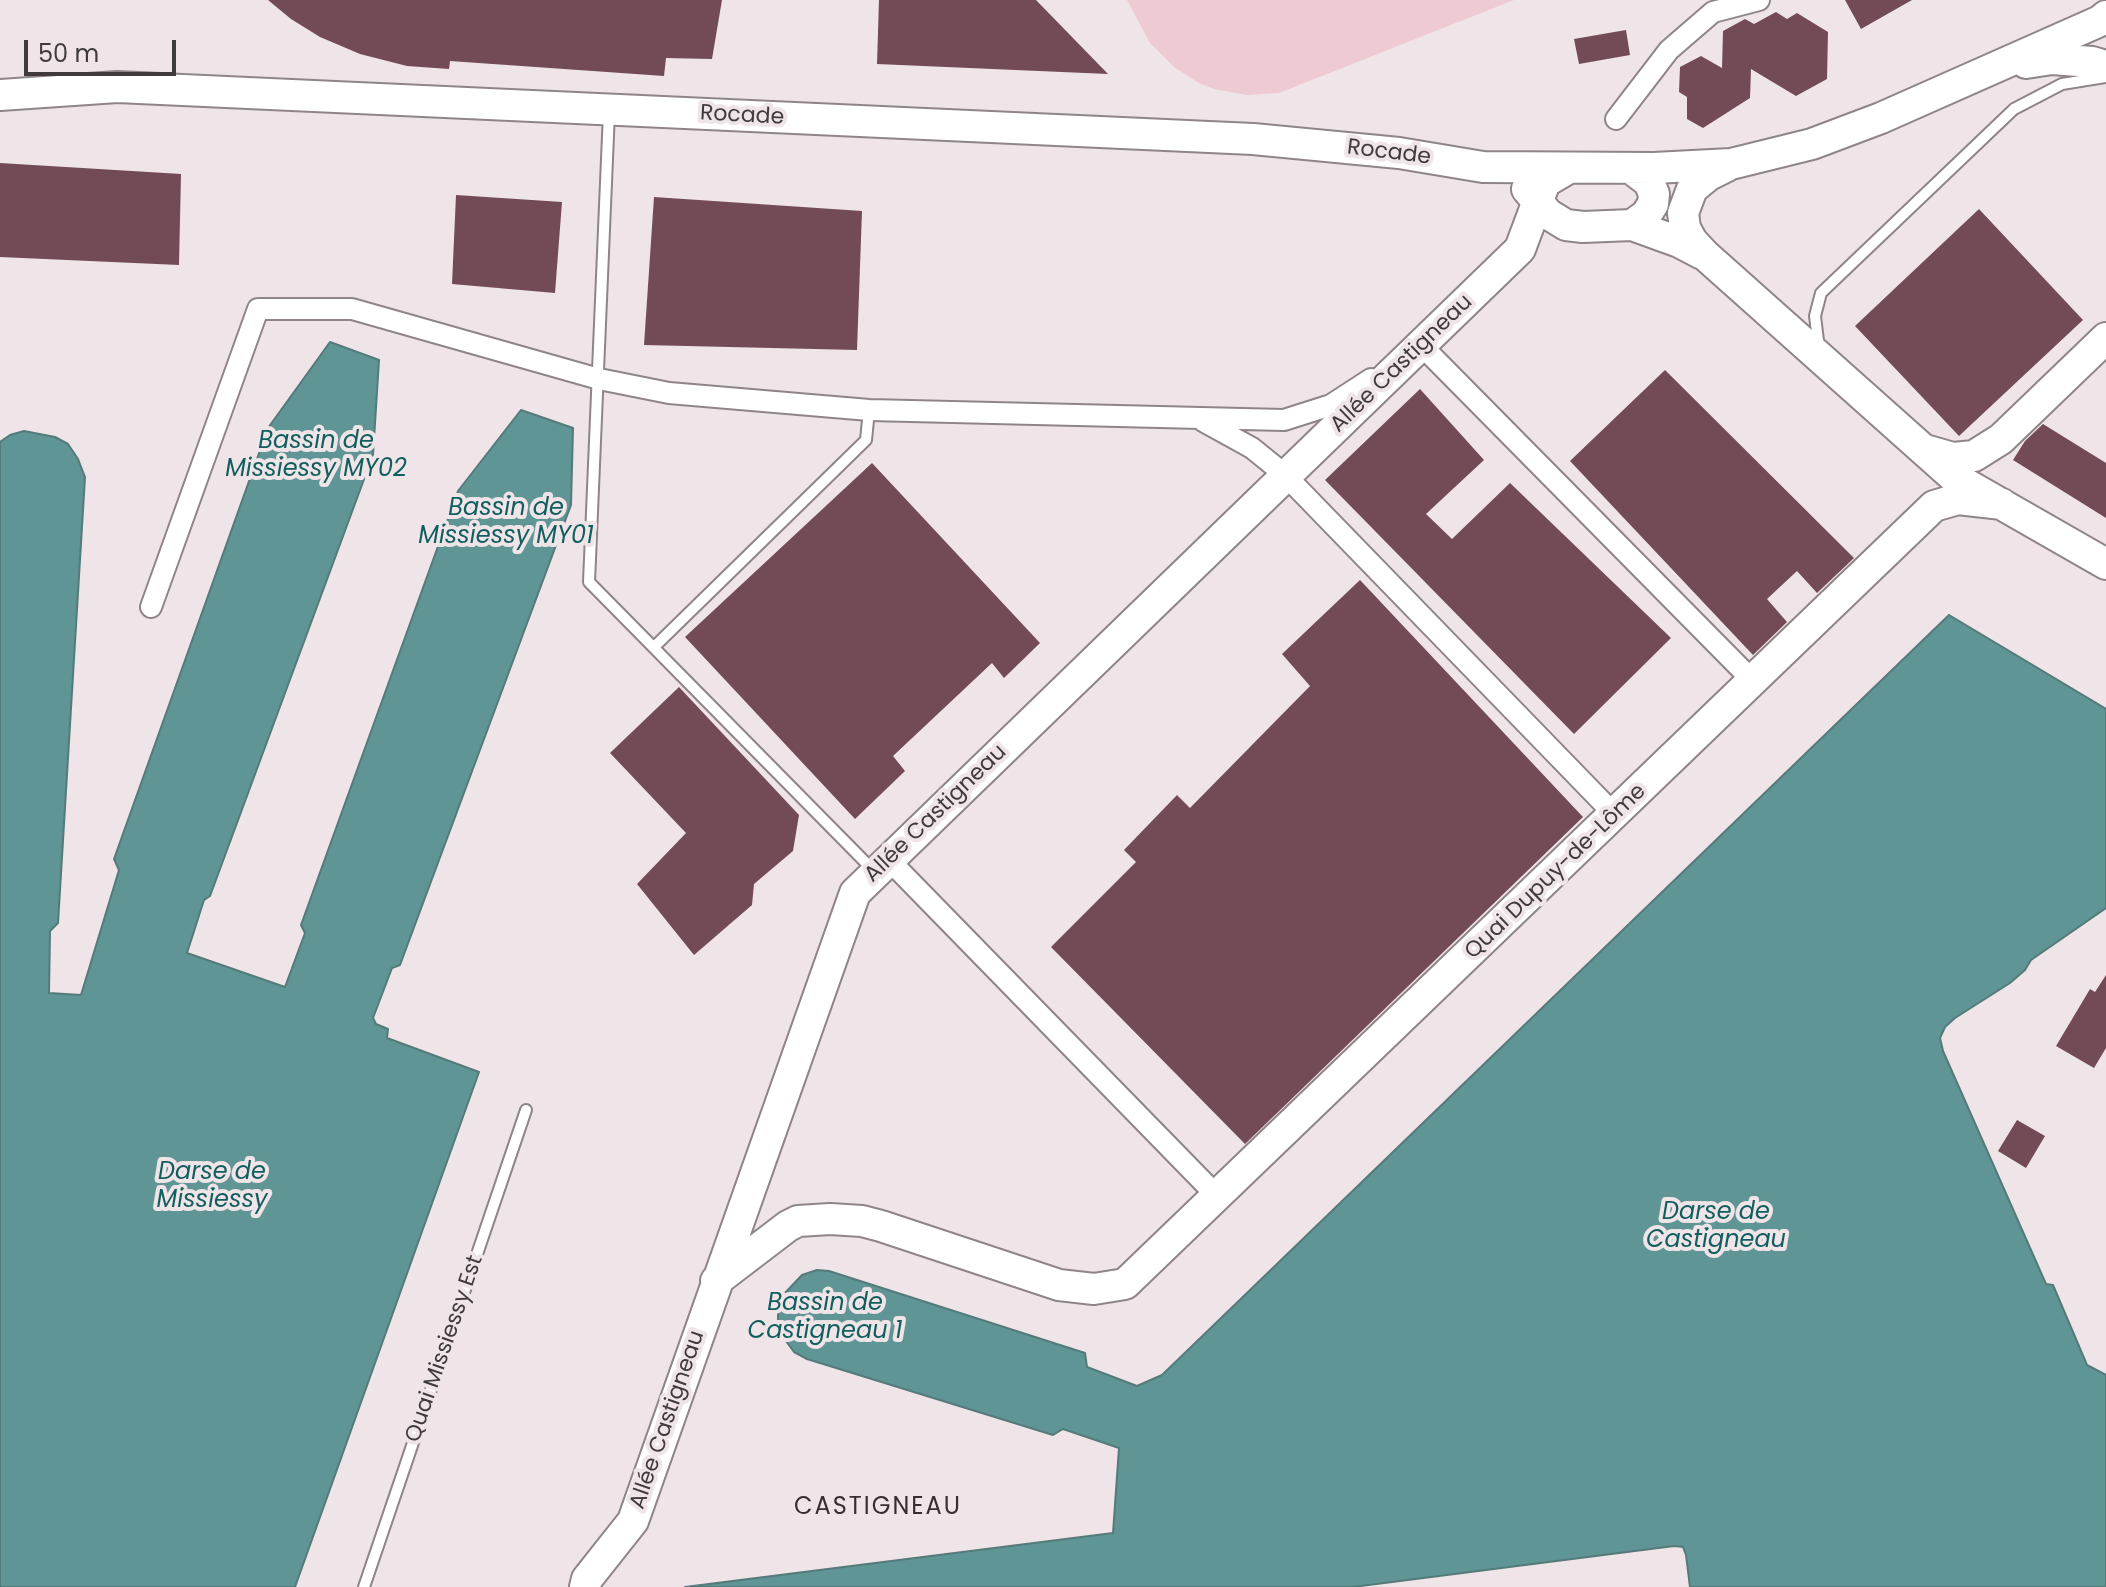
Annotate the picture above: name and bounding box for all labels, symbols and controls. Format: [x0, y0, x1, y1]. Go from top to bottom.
scale bar [28, 24, 180, 74]
text: 50 m [38, 37, 99, 70]
street label: Rocade [699, 101, 785, 131]
street label: Rocade [1346, 135, 1432, 171]
street label: Allée Castigneau [1326, 290, 1478, 438]
water label: Bassin de Missiessy MY02 [225, 428, 407, 484]
water label: Bassin de Missiessy MY01 [418, 495, 594, 551]
street label: Allée Castigneau [860, 740, 1012, 888]
street label: Quai Dupuy-de-Lôme [1460, 779, 1652, 965]
water label: Darse de Missiessy [157, 1159, 267, 1215]
water label: Darse de Castigneau [1646, 1199, 1786, 1255]
street label: Quai Missiessy Est [401, 1252, 489, 1446]
water label: Bassin de Castigneau 1 [748, 1290, 902, 1346]
street label: Allée Castigneau [625, 1327, 711, 1513]
district label: CASTIGNEAU [794, 1494, 962, 1522]

